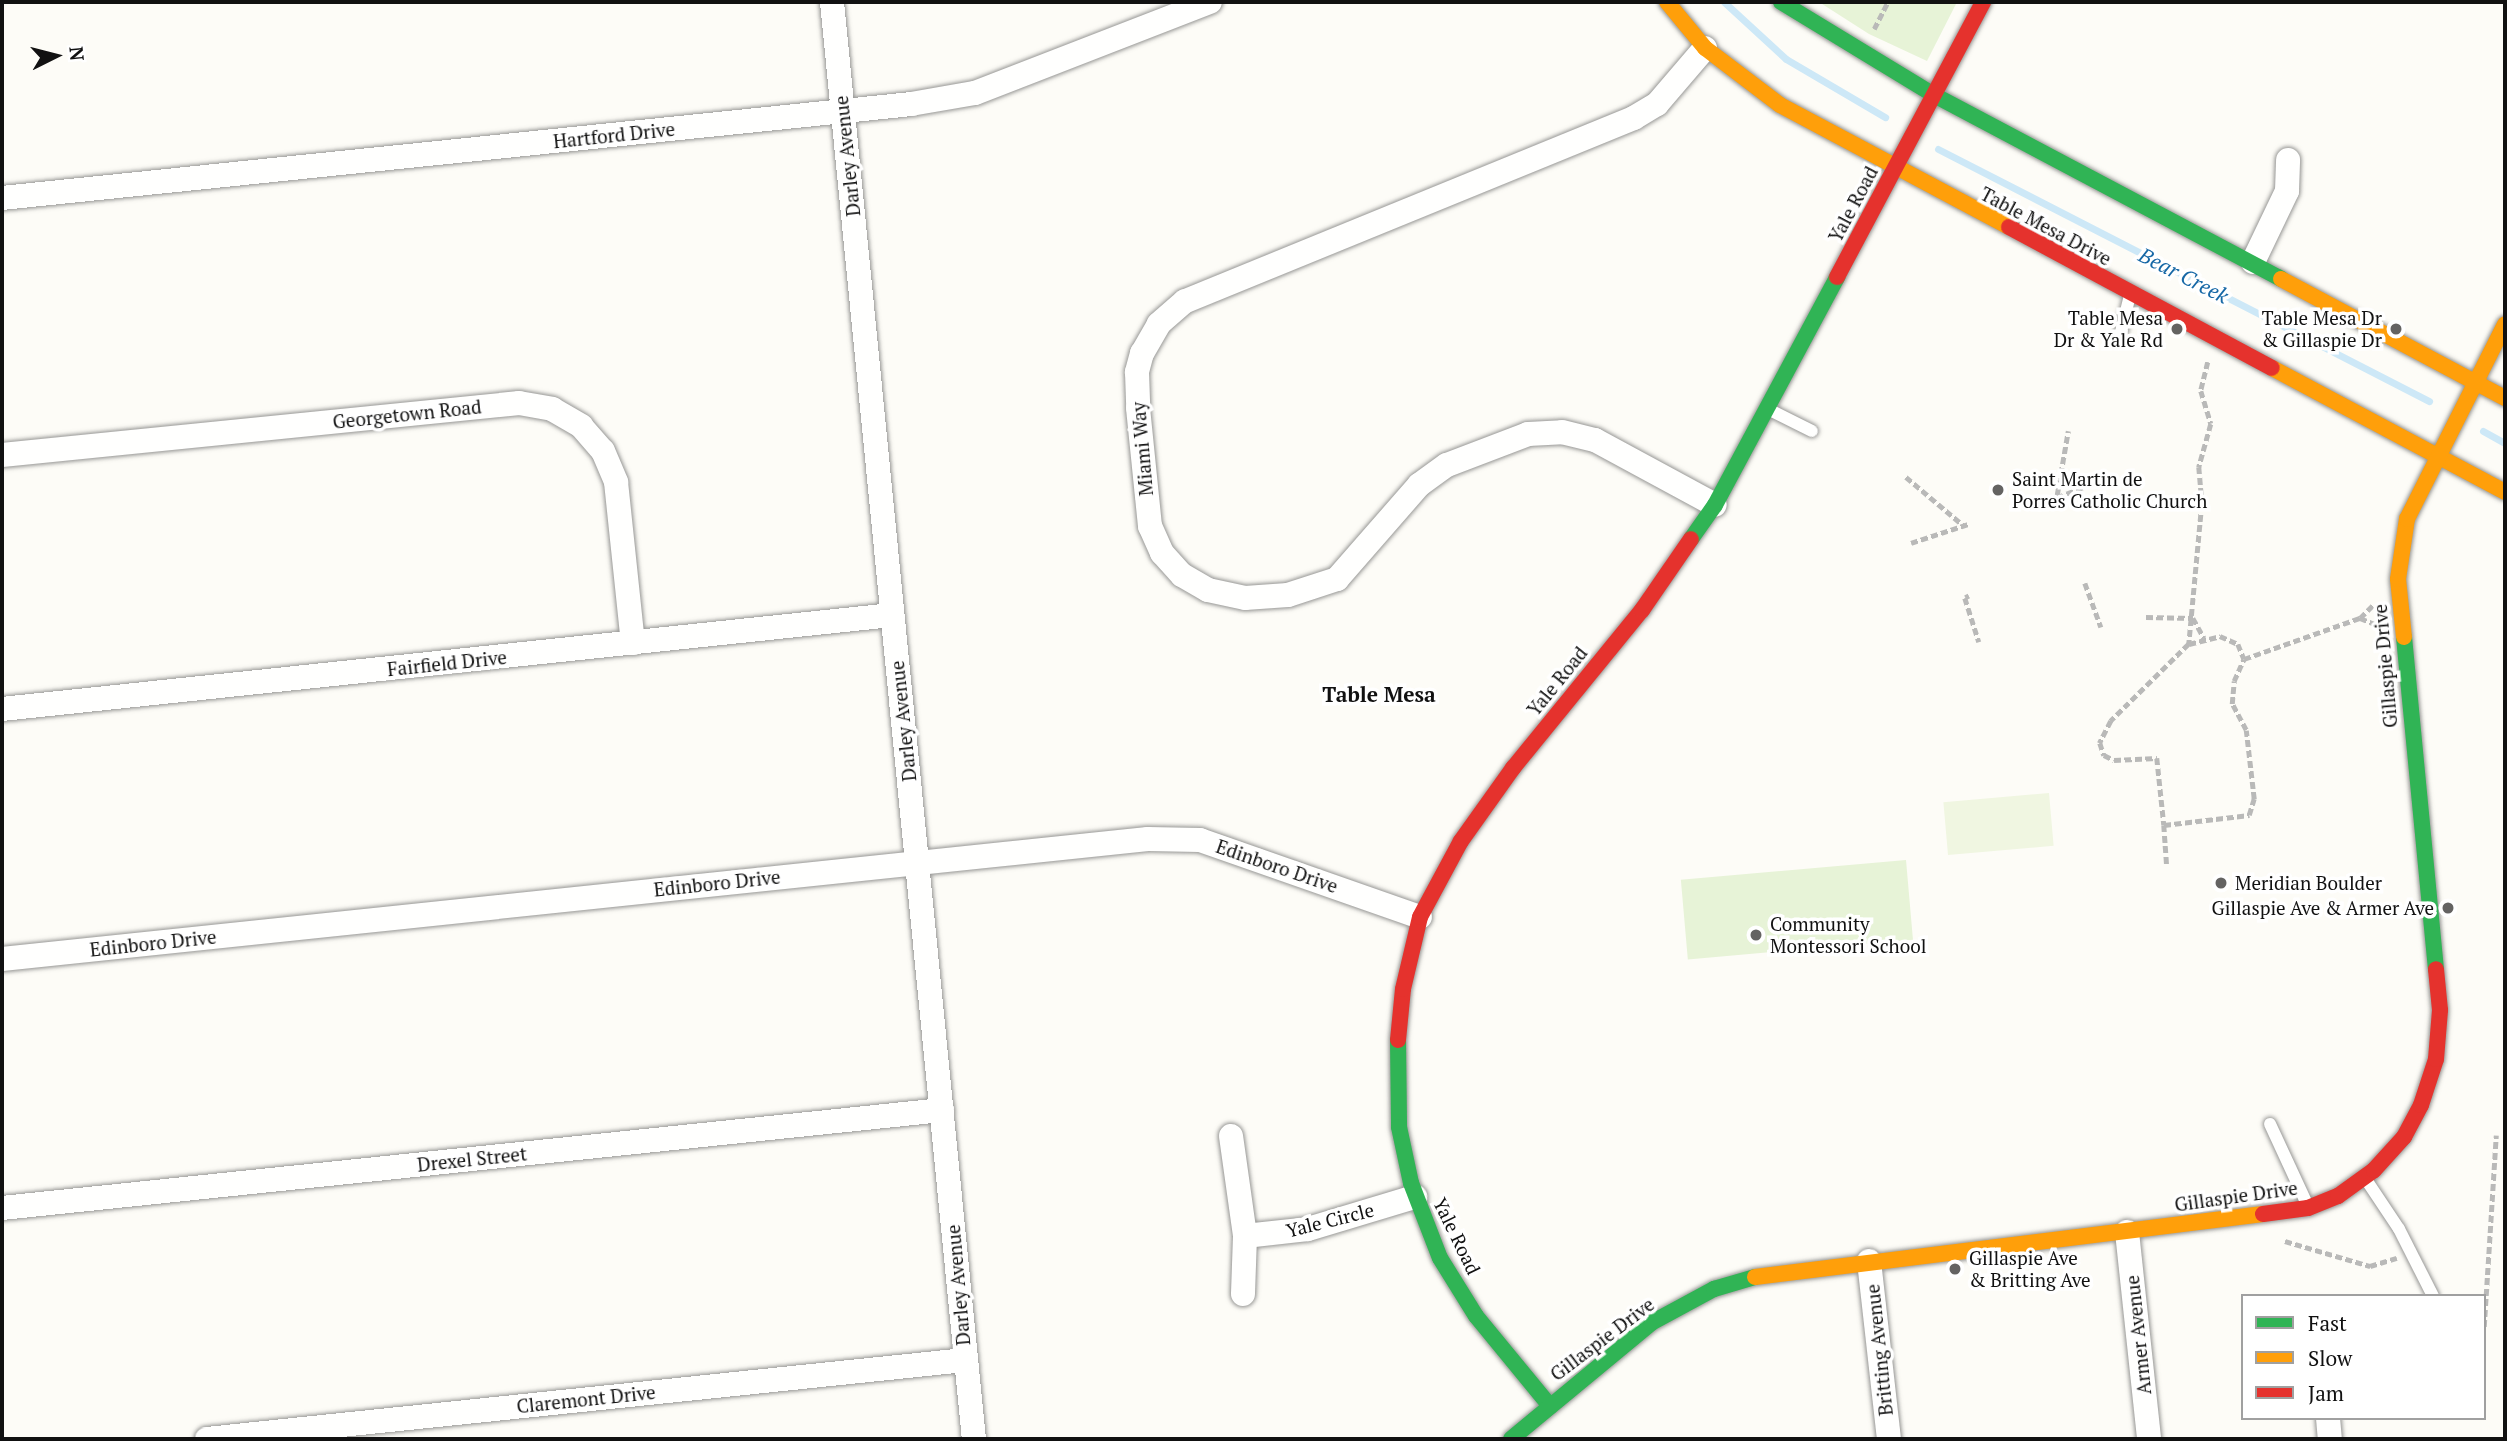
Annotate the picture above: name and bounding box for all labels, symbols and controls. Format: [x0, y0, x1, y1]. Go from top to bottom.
north arrow [21, 21, 91, 91]
text: N [64, 45, 91, 62]
street label: Darley Avenue [829, 94, 865, 218]
street label: Hartford Drive [552, 117, 676, 153]
street label: Yale Road [1824, 162, 1882, 246]
street label: Table Mesa Drive [1977, 182, 2115, 270]
water label: Bear Creek [2135, 242, 2233, 308]
place label: Table Mesa Dr & Yale Rd [2054, 307, 2163, 351]
place label: Table Mesa Dr & Gillaspie Dr [2261, 307, 2382, 351]
marker: Table Mesa Dr & Yale Rd [2169, 321, 2185, 337]
marker: Table Mesa Dr & Gillaspie Dr [2388, 321, 2404, 337]
street label: Georgetown Road [332, 395, 482, 433]
street label: Miami Way [1127, 401, 1157, 497]
place label: Saint Martin de Porres Catholic Church [2012, 468, 2207, 512]
marker: Saint Martin de Porres Catholic Church [1990, 482, 2006, 498]
street label: Gillaspie Drive [2368, 603, 2402, 729]
street label: Yale Road [1522, 642, 1592, 720]
street label: Fairfield Drive [386, 645, 508, 681]
street label: Darley Avenue [885, 659, 921, 783]
district label: Table Mesa [1322, 681, 1436, 707]
street label: Edinboro Drive [1213, 835, 1341, 897]
street label: Edinboro Drive [653, 865, 781, 901]
place label: Meridian Boulder [2235, 872, 2382, 894]
marker: Meridian Boulder [2213, 875, 2229, 891]
place label: Gillaspie Ave & Armer Ave [2211, 897, 2434, 919]
marker: Gillaspie Ave & Armer Ave [2440, 900, 2456, 916]
place label: Community Montessori School [1770, 913, 1926, 957]
street label: Edinboro Drive [89, 925, 217, 961]
marker: Community Montessori School [1748, 927, 1764, 943]
street label: Drexel Street [416, 1142, 528, 1176]
street label: Gillaspie Drive [2173, 1176, 2299, 1216]
street label: Yale Road [1429, 1194, 1485, 1278]
street label: Yale Circle [1284, 1198, 1376, 1242]
street label: Darley Avenue [941, 1223, 975, 1347]
place label: Gillaspie Ave & Britting Ave [1969, 1247, 2091, 1291]
marker: Gillaspie Ave & Britting Ave [1947, 1261, 1963, 1277]
street label: Armer Avenue [2120, 1274, 2156, 1396]
street label: Britting Avenue [1861, 1283, 1897, 1417]
street label: Gillaspie Drive [1546, 1293, 1658, 1385]
legend [2241, 1294, 2486, 1420]
text: Fast [2308, 1309, 2347, 1337]
text: Slow [2308, 1344, 2352, 1372]
text: Jam [2308, 1379, 2344, 1407]
street label: Claremont Drive [515, 1380, 657, 1418]

